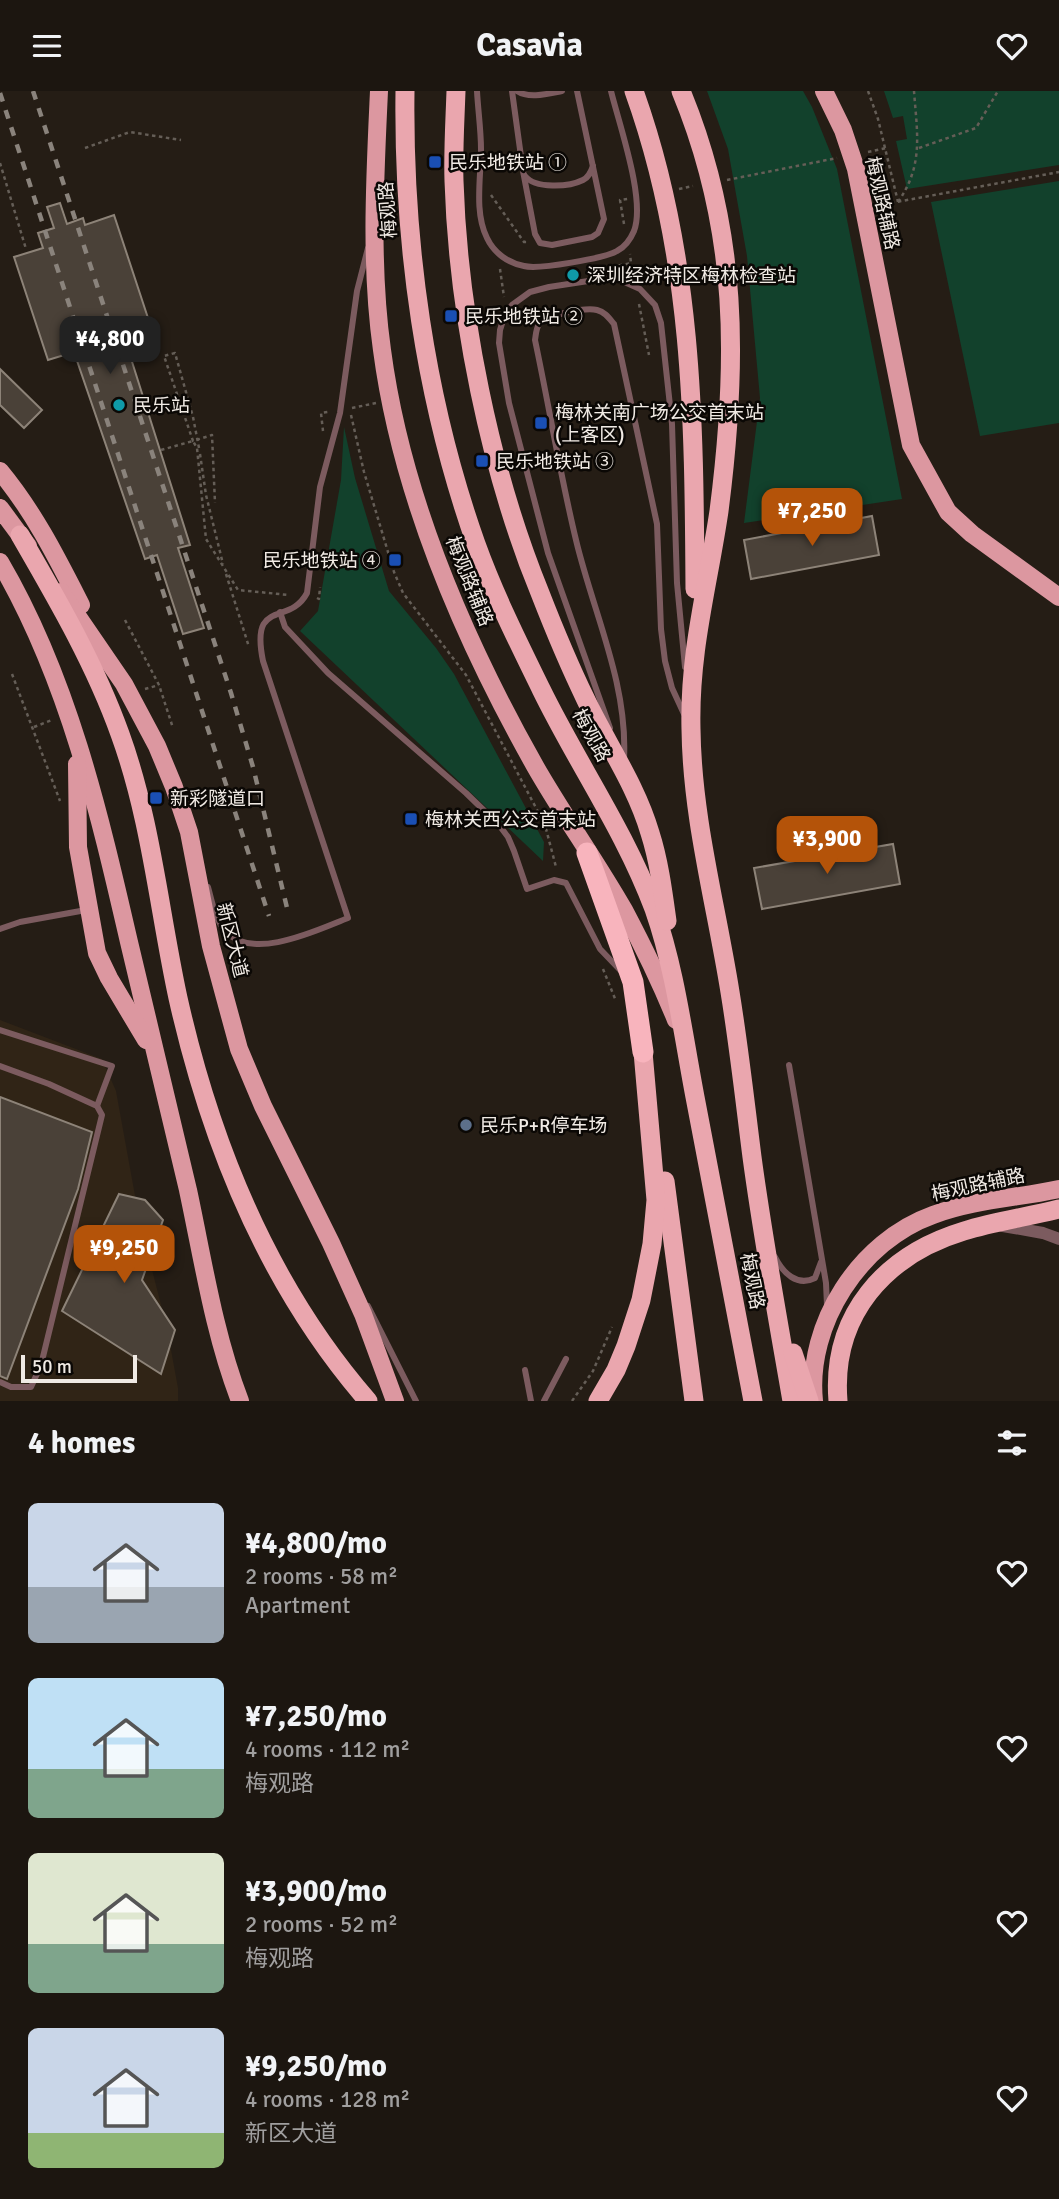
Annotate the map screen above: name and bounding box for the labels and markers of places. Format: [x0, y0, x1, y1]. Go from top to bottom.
place label: 民乐地铁站 ① [449, 151, 567, 175]
marker: 民乐地铁站 ① [427, 154, 443, 170]
place label: 深圳经济特区梅林检查站 [587, 264, 796, 288]
marker: 深圳经济特区梅林检查站 [565, 267, 581, 283]
place label: 民乐地铁站 ② [465, 305, 583, 329]
marker: 民乐地铁站 ② [443, 308, 459, 324]
pin: ¥4,800 [53, 317, 167, 376]
place label: 民乐站 [133, 394, 190, 418]
marker: 民乐站 [111, 397, 127, 413]
place label: 梅林关南广场公交首末站 (上客区) [555, 401, 764, 447]
marker: 梅林关南广场公交首末站 (上客区) [533, 415, 549, 431]
place label: 民乐地铁站 ③ [496, 450, 614, 474]
marker: 民乐地铁站 ③ [474, 453, 490, 469]
pin: ¥7,250 [755, 489, 869, 548]
place label: 民乐地铁站 ④ [263, 549, 381, 573]
marker: 民乐地铁站 ④ [387, 552, 403, 568]
place label: 新彩隧道口 [170, 787, 265, 811]
marker: 新彩隧道口 [148, 790, 164, 806]
place label: 梅林关西公交首末站 [425, 808, 596, 832]
marker: 梅林关西公交首末站 [403, 811, 419, 827]
pin: ¥3,900 [770, 817, 884, 876]
place label: 民乐P+R停车场 [480, 1114, 607, 1138]
marker: 民乐P+R停车场 [458, 1117, 474, 1133]
pin: ¥9,250 [67, 1225, 181, 1285]

